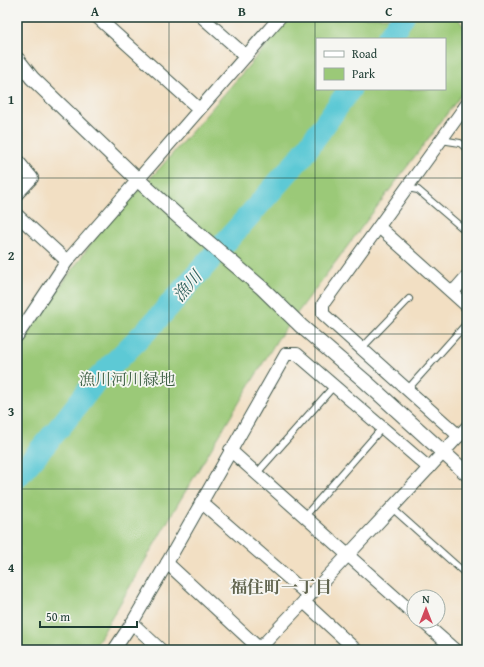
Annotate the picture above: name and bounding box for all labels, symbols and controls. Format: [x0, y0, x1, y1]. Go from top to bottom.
text: A [91, 2, 100, 21]
text: B [238, 2, 246, 21]
text: C [385, 2, 393, 21]
legend [316, 38, 446, 90]
text: Road [352, 45, 378, 62]
text: Park [352, 65, 376, 82]
text: 1 [8, 90, 14, 109]
text: 2 [8, 246, 15, 265]
water label: 漁川 [166, 263, 209, 307]
park label: 漁川河川緑地 [79, 367, 175, 391]
text: 3 [8, 402, 14, 421]
text: 4 [8, 558, 15, 577]
district label: 福住町一丁目 [230, 574, 332, 599]
north arrow [406, 589, 446, 629]
text: N [422, 591, 430, 607]
scale bar [40, 603, 137, 629]
text: 50 m [46, 608, 70, 625]

